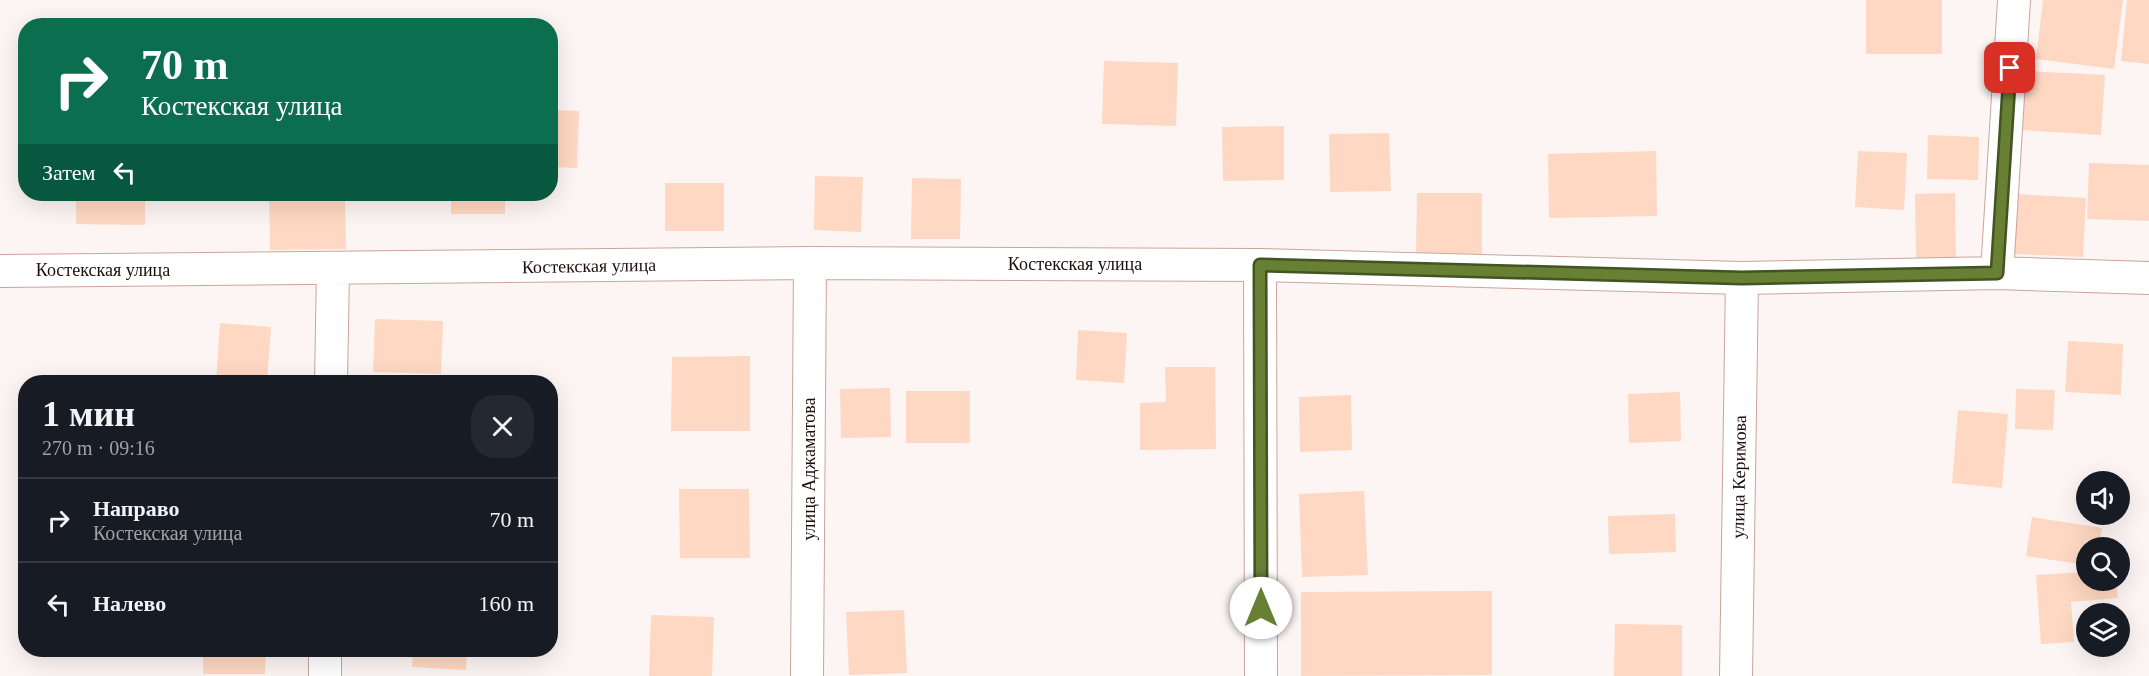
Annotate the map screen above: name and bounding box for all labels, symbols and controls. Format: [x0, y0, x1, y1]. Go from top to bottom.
icon: right [42, 42, 120, 120]
text: 70 m [141, 42, 229, 88]
pin [1984, 42, 2035, 93]
icon: arrive [1993, 51, 2026, 84]
text: Костекская улица [141, 91, 343, 121]
icon: left [108, 156, 141, 189]
text: Затем [42, 160, 96, 185]
street label: Костекская улица [1008, 254, 1142, 274]
street label: Костекская улица [522, 255, 656, 277]
street label: Костекская улица [36, 260, 170, 280]
text: 1 мин [42, 394, 135, 434]
button: close [471, 395, 534, 458]
street label: улица Аджаматова [799, 397, 819, 541]
street label: улица Керимова [1728, 415, 1750, 539]
text: 270 m · 09:16 [42, 437, 155, 459]
map controls [2076, 471, 2130, 657]
button: sound [2076, 471, 2130, 525]
text: Направо [93, 496, 179, 521]
icon: right [42, 504, 75, 537]
text: 70 m [489, 507, 534, 532]
text: Костекская улица [93, 522, 242, 544]
button: search [2076, 537, 2130, 591]
position arrow [1229, 576, 1293, 640]
icon: left [42, 588, 75, 621]
text: Налево [93, 591, 166, 616]
text: 160 m [478, 591, 534, 616]
button: layers [2076, 603, 2130, 657]

